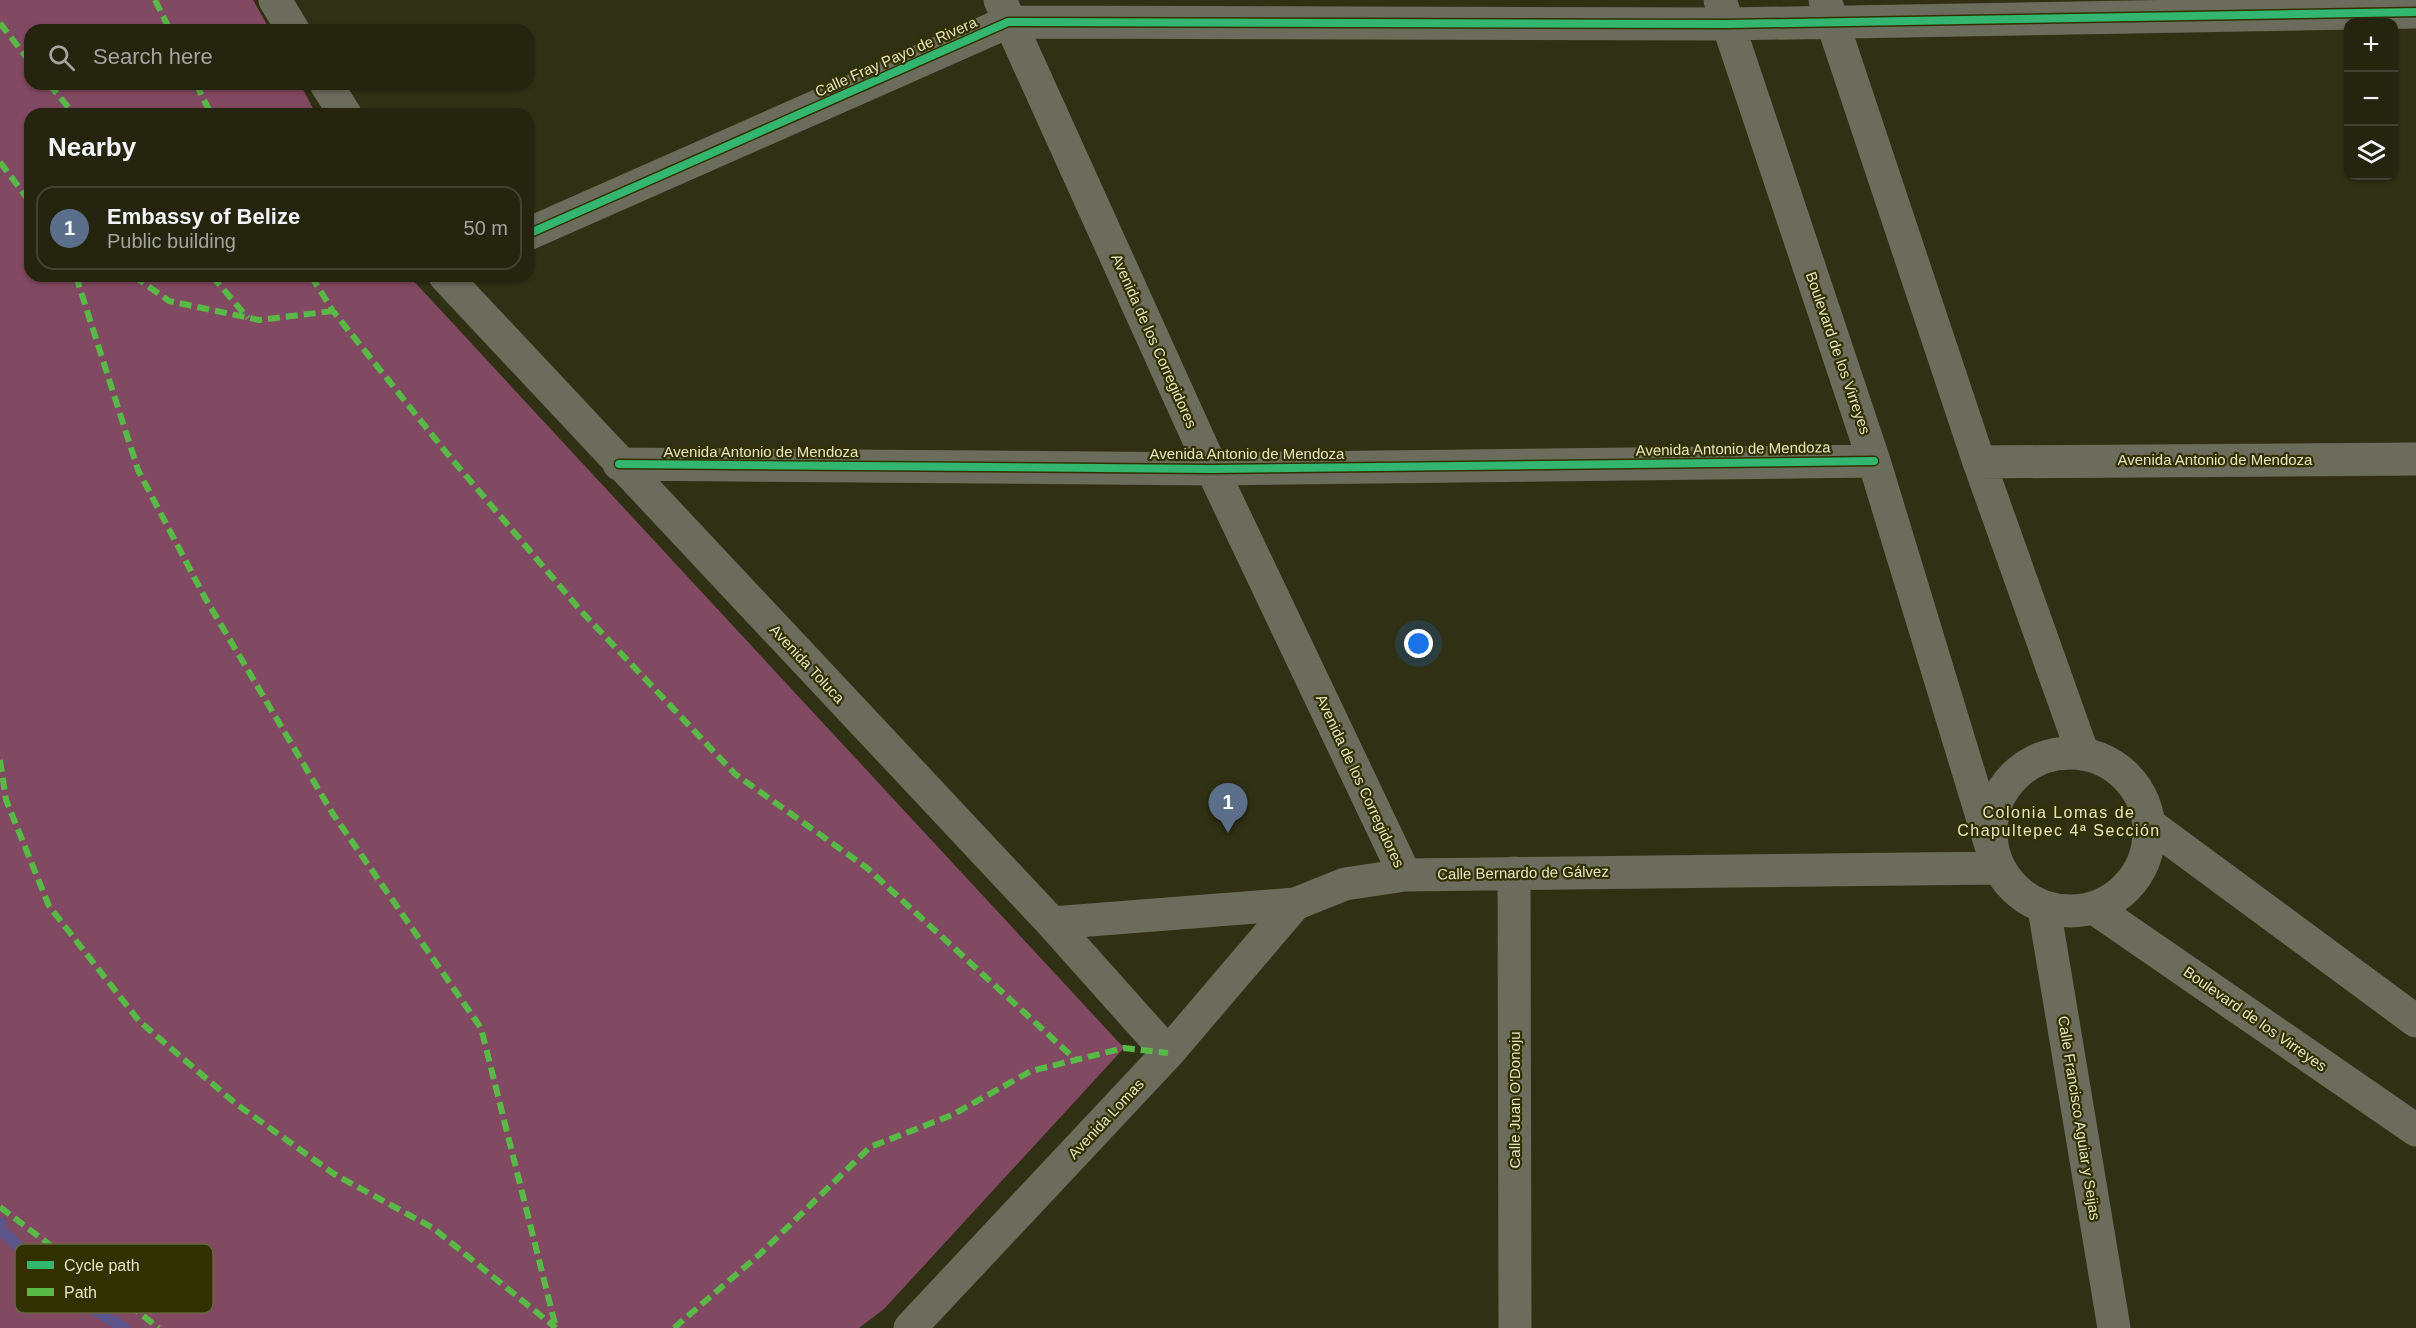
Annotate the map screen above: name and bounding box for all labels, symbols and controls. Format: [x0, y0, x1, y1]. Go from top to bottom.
street label: Calle Fray Payo de Rivera [812, 13, 980, 100]
map controls [2344, 18, 2398, 180]
button: + [2344, 18, 2398, 72]
search box [24, 24, 534, 90]
icon: search [45, 41, 78, 74]
text: Search here [93, 44, 213, 69]
button: − [2344, 72, 2398, 126]
button: layers [2344, 126, 2398, 180]
text: Nearby [48, 132, 136, 162]
text: Embassy of Belize [107, 204, 300, 229]
text: 1 [64, 217, 75, 239]
text: 50 m [464, 217, 508, 239]
text: Public building [107, 230, 236, 252]
street label: Avenida de los Corregidores [1108, 251, 1201, 431]
street label: Boulevard de los Virreyes [1803, 269, 1874, 436]
street label: Avenida Antonio de Mendoza [1635, 438, 1831, 459]
street label: Avenida Antonio de Mendoza [664, 443, 859, 460]
street label: Avenida Antonio de Mendoza [1150, 445, 1345, 462]
street label: Avenida Antonio de Mendoza [2118, 451, 2313, 468]
street label: Avenida Toluca [767, 621, 849, 707]
your location [1404, 629, 1433, 658]
street label: Avenida de los Corregidores [1313, 692, 1408, 870]
pin: 1 [1208, 784, 1248, 833]
district label: Colonia Lomas de Chapultepec 4ª Sección [1957, 804, 2161, 839]
street label: Calle Bernardo de Gálvez [1437, 863, 1609, 882]
street label: Boulevard de los Virreyes [2181, 963, 2330, 1074]
street label: Calle Francisco Aguiar y Seijas [2055, 1014, 2104, 1221]
street label: Calle Juan O'Donoju [1506, 1031, 1523, 1169]
street label: Avenida Lomas [1064, 1075, 1147, 1162]
legend [15, 1244, 213, 1313]
text: Cycle path [64, 1257, 140, 1274]
text: Path [64, 1284, 97, 1301]

